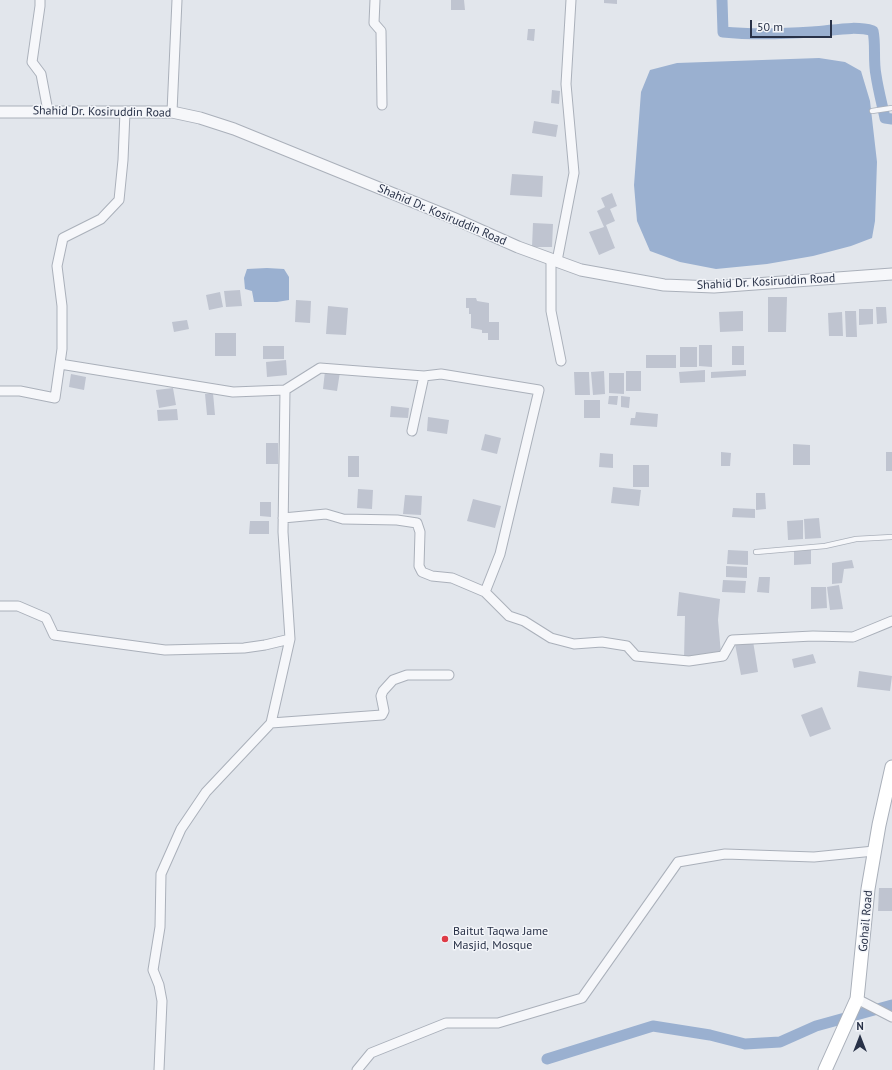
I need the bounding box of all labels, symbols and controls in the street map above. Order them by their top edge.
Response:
scale bar [752,12,834,38]
text: 50 m [757,19,783,34]
street label: Shahid Dr. Kosiruddin Road [33,104,171,120]
street label: Shahid Dr. Kosiruddin Road [375,181,509,249]
street label: Shahid Dr. Kosiruddin Road [696,271,836,293]
street label: Gohail Road [856,890,876,952]
place label: Baitut Taqwa Jame Masjid, Mosque [453,925,548,953]
marker: Baitut Taqwa Jame Masjid, Mosque [440,934,450,944]
north arrow [840,1018,880,1058]
text: N [856,1019,864,1033]

